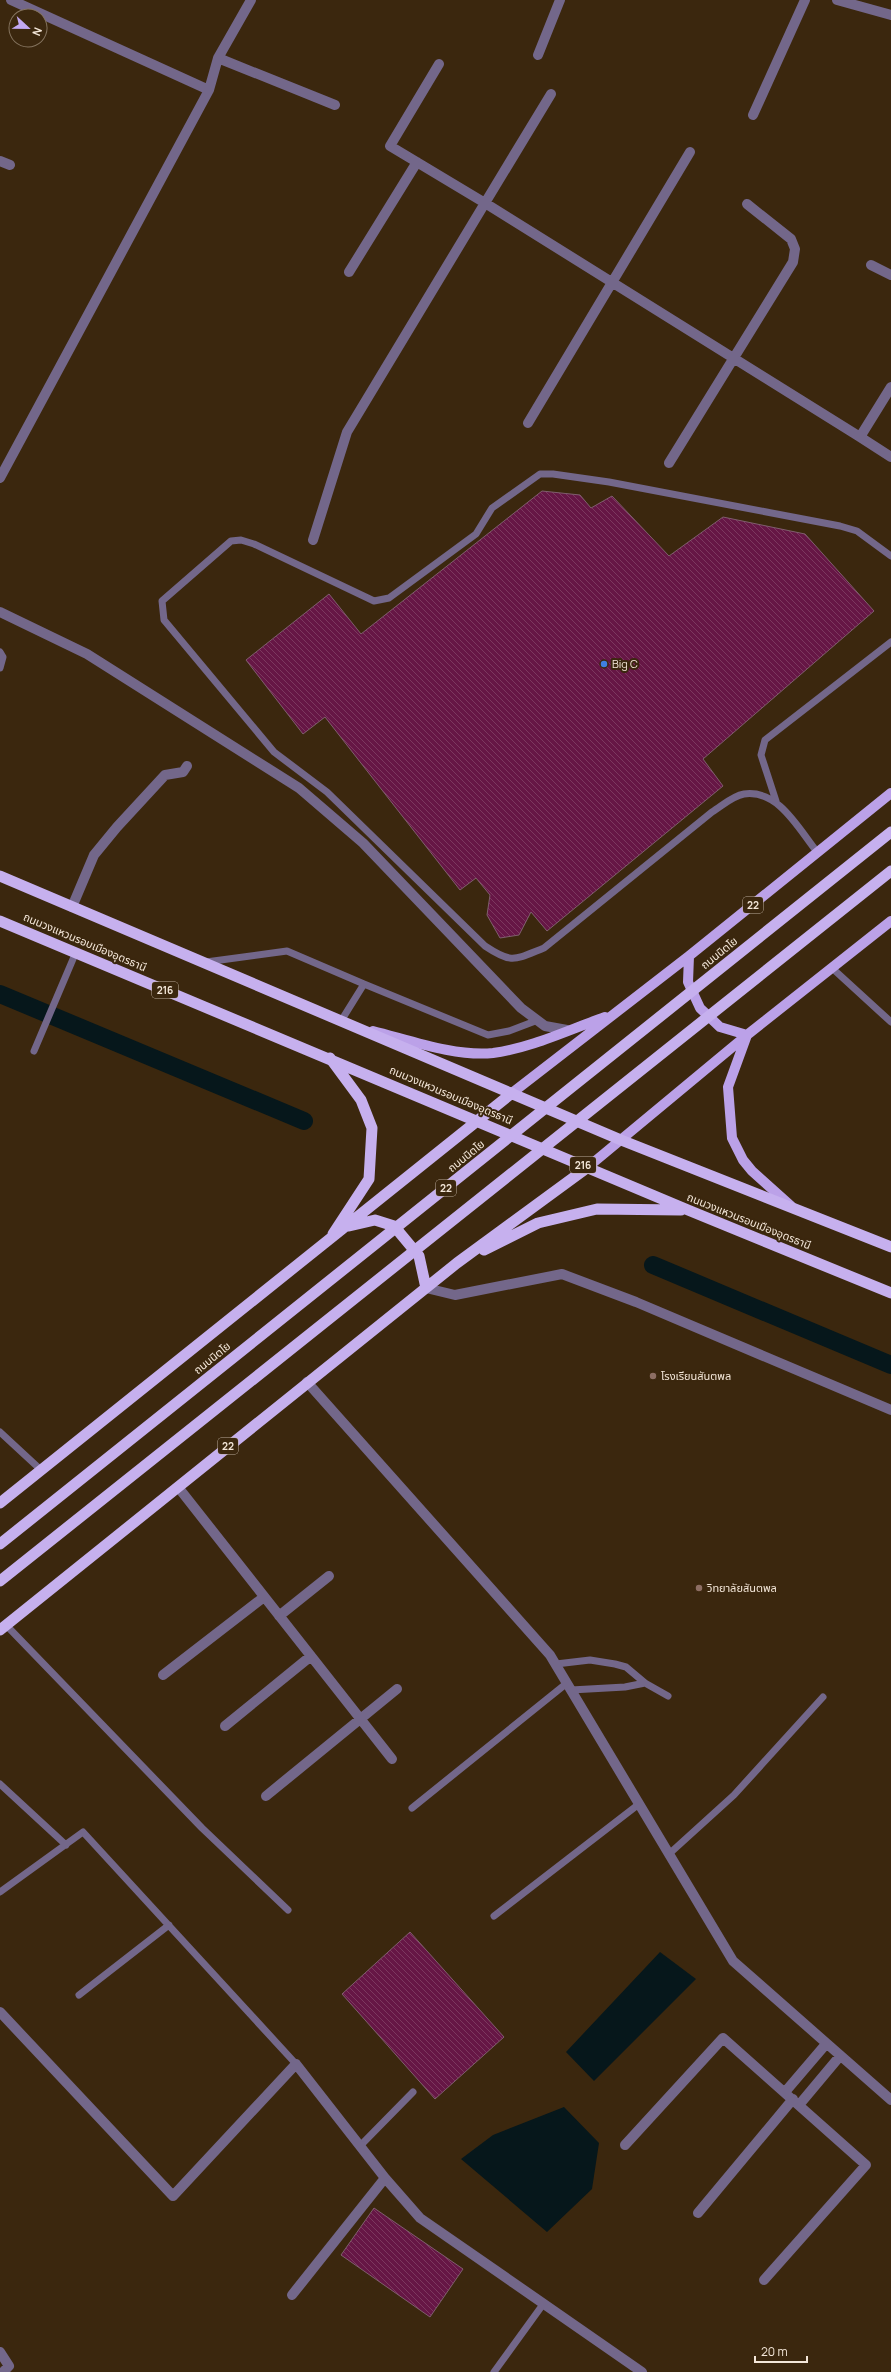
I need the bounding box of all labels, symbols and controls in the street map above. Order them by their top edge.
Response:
north arrow [8,8,48,48]
text: N [29,25,46,38]
place label: Big C [612,656,638,671]
marker: Big C [599,659,609,669]
road number: 22 [743,897,763,913]
street label: ถนนวงแหวนรอบเมืองอุดรธานี [21,909,149,974]
street label: ถนนนิตโย [697,933,740,972]
road number: 216 [152,982,178,998]
street label: ถนนวงแหวนรอบเมืองอุดรธานี [387,1062,515,1127]
street label: ถนนนิตโย [444,1136,487,1175]
road number: 216 [570,1157,596,1173]
road number: 22 [436,1180,456,1196]
street label: ถนนวงแหวนรอบเมืองอุดรธานี [685,1189,813,1252]
street label: ถนนนิตโย [190,1338,233,1377]
place label: โรงเรียนสันตพล [661,1368,731,1383]
marker: โรงเรียนสันตพล [648,1371,658,1381]
road number: 22 [218,1438,238,1454]
place label: วิทยาลัยสันตพล [707,1580,777,1595]
marker: วิทยาลัยสันตพล [694,1583,704,1593]
scale bar [755,2338,807,2364]
text: 20 m [761,2343,788,2360]

